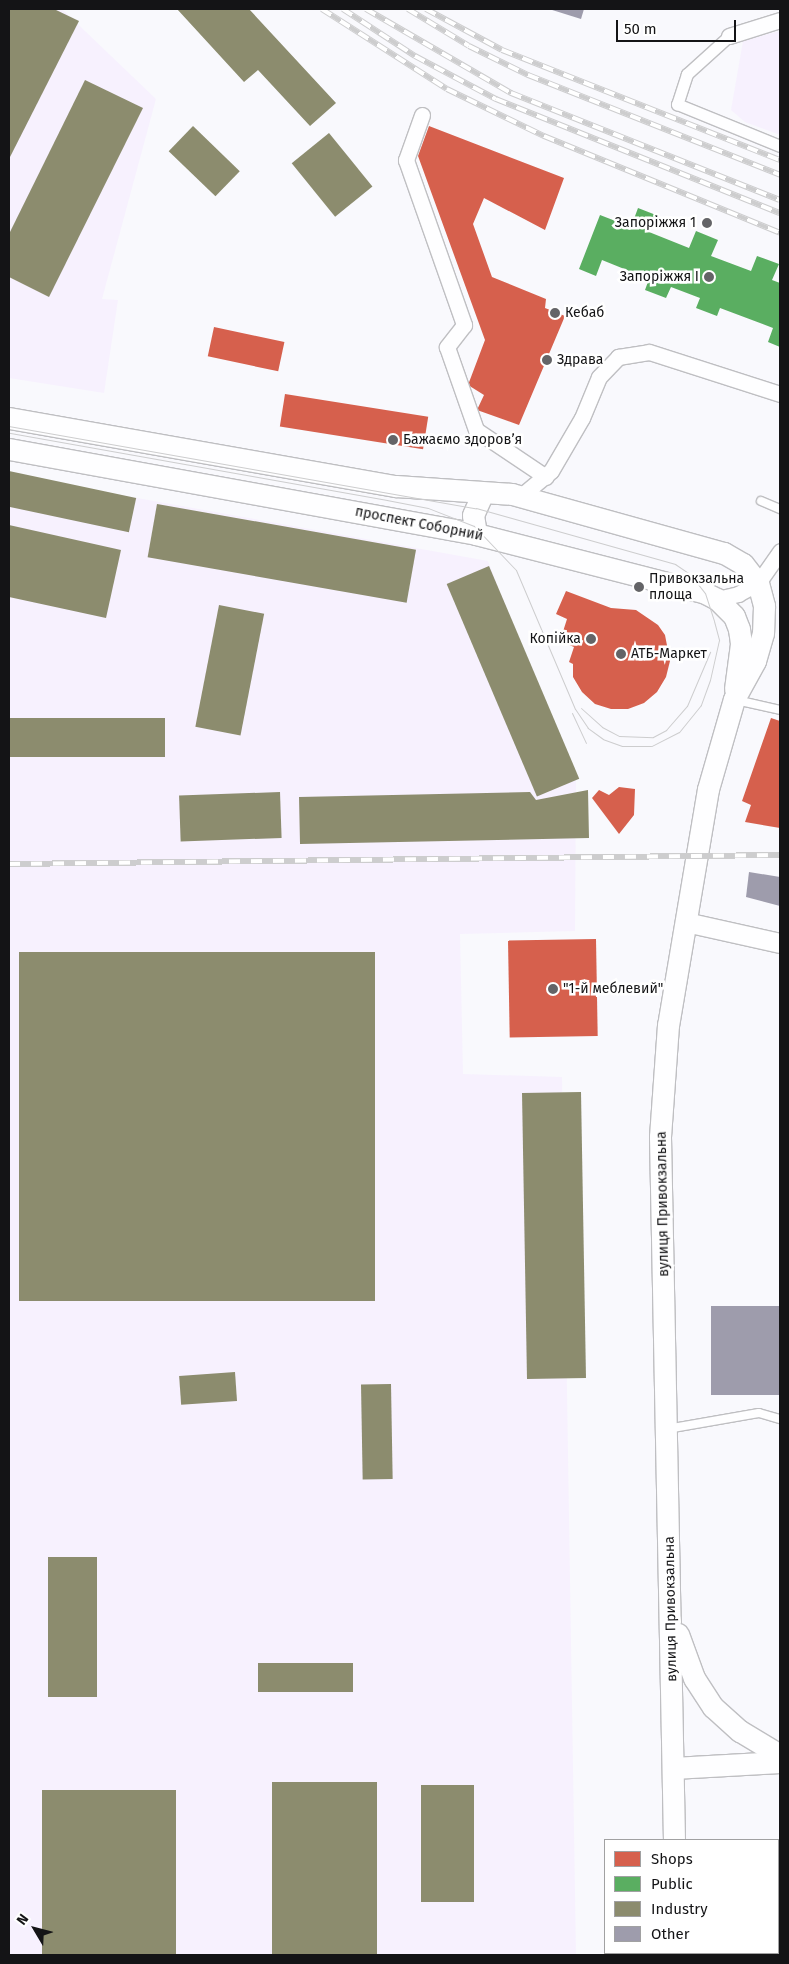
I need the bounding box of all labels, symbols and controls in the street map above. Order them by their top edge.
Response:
scale bar [619,10,739,42]
text: 50 m [624,20,657,38]
place label: Запоріжжя 1 [615,215,696,231]
marker: Запоріжжя 1 [700,216,714,230]
place label: Запорiжжя I [620,269,699,285]
marker: Запорiжжя I [703,271,715,283]
place label: Кебаб [565,305,604,321]
marker: Кебаб [549,307,561,319]
place label: Здрава [557,352,603,368]
marker: Здрава [541,354,553,366]
place label: Бажаємо здоровʼя [403,432,522,448]
marker: Бажаємо здоровʼя [387,434,399,446]
street label: проспект Соборний [354,503,484,545]
place label: Привокзальна площа [649,571,744,604]
marker: Привокзальна площа [633,581,645,593]
place label: Копійка [529,631,581,647]
marker: Копійка [585,633,597,645]
place label: АТБ-Маркет [631,646,707,662]
marker: АТБ-Маркет [615,648,627,660]
place label: "1-й меблевий" [563,981,663,997]
marker: "1-й меблевий" [547,983,559,995]
street label: вулиця Привокзальна [653,1131,673,1277]
street label: вулиця Привокзальна [661,1536,681,1682]
legend [604,1839,779,1954]
text: Shops [651,1850,693,1868]
text: Public [651,1875,693,1893]
text: Industry [651,1900,708,1918]
north arrow [10,1904,60,1954]
text: N [13,1911,32,1929]
text: Other [651,1925,690,1943]

